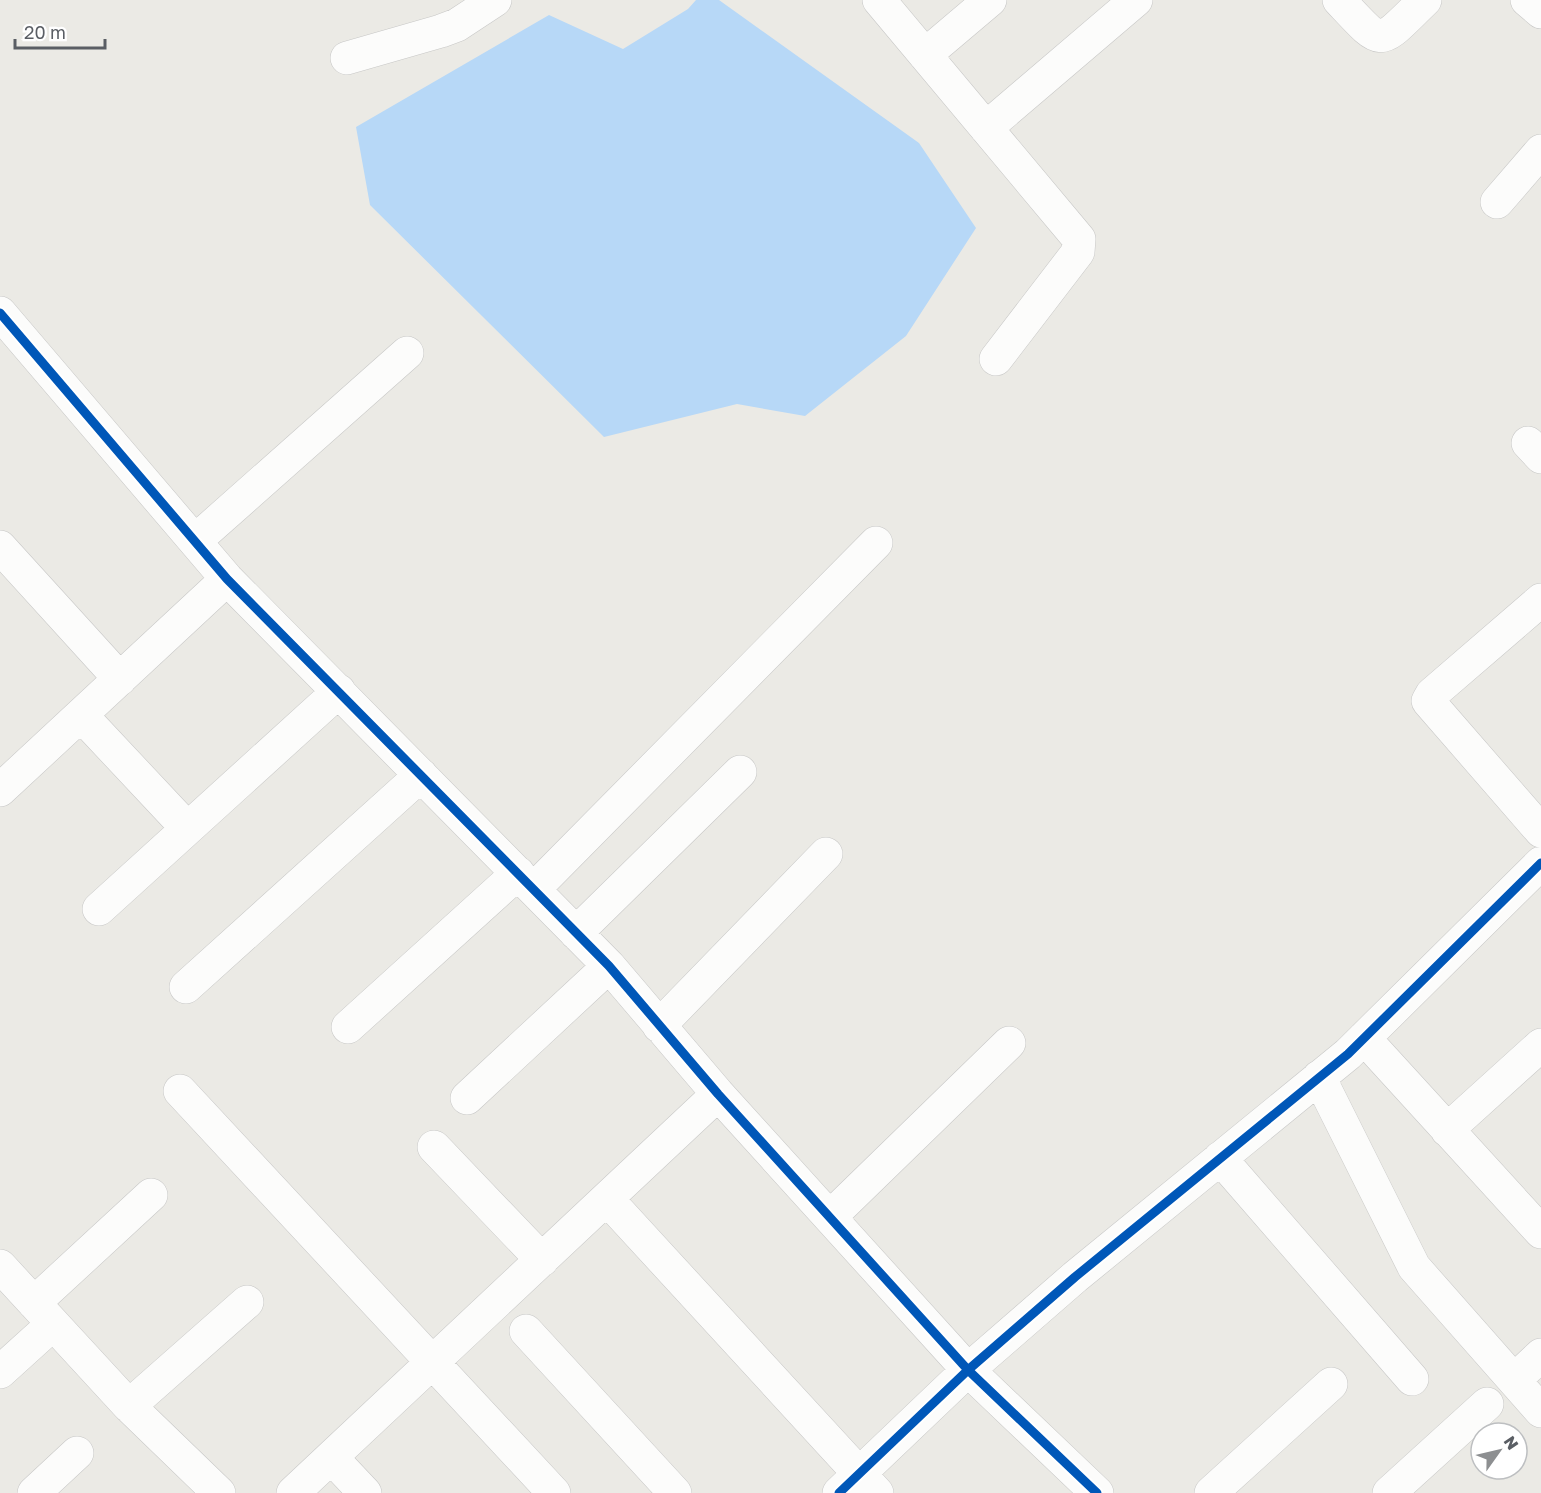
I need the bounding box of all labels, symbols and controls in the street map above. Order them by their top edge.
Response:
scale bar [15,12,105,50]
text: 20 m [24,21,66,43]
north arrow [1469,1421,1529,1481]
text: N [1500,1432,1523,1453]

